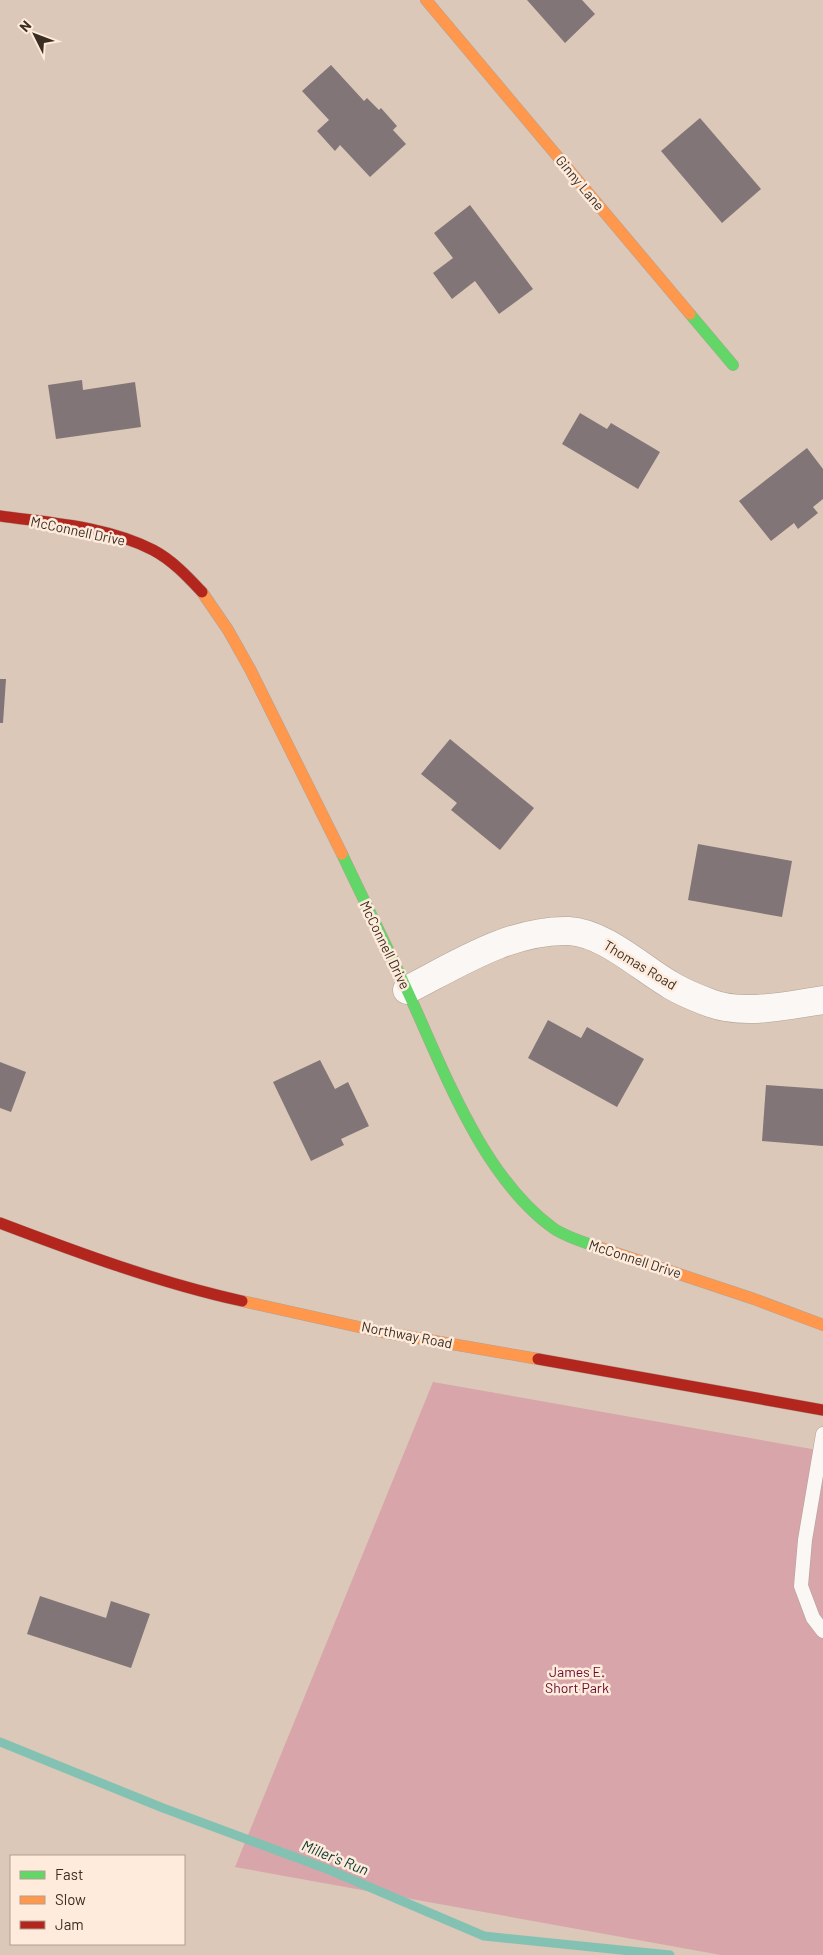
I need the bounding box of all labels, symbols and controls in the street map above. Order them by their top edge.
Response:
north arrow [10,10,60,60]
text: N [16,17,34,35]
street label: Ginny Lane [553,152,608,214]
street label: McConnell Drive [29,512,127,549]
street label: McConnell Drive [357,898,414,992]
street label: Thomas Road [601,936,680,993]
street label: McConnell Drive [587,1236,684,1281]
street label: Northway Road [360,1317,454,1352]
park label: James E. Short Park [545,1663,609,1696]
water label: Miller's Run [299,1836,371,1879]
legend [10,1855,185,1945]
text: Fast [55,1865,83,1883]
text: Slow [55,1890,86,1908]
text: Jam [55,1915,84,1933]

